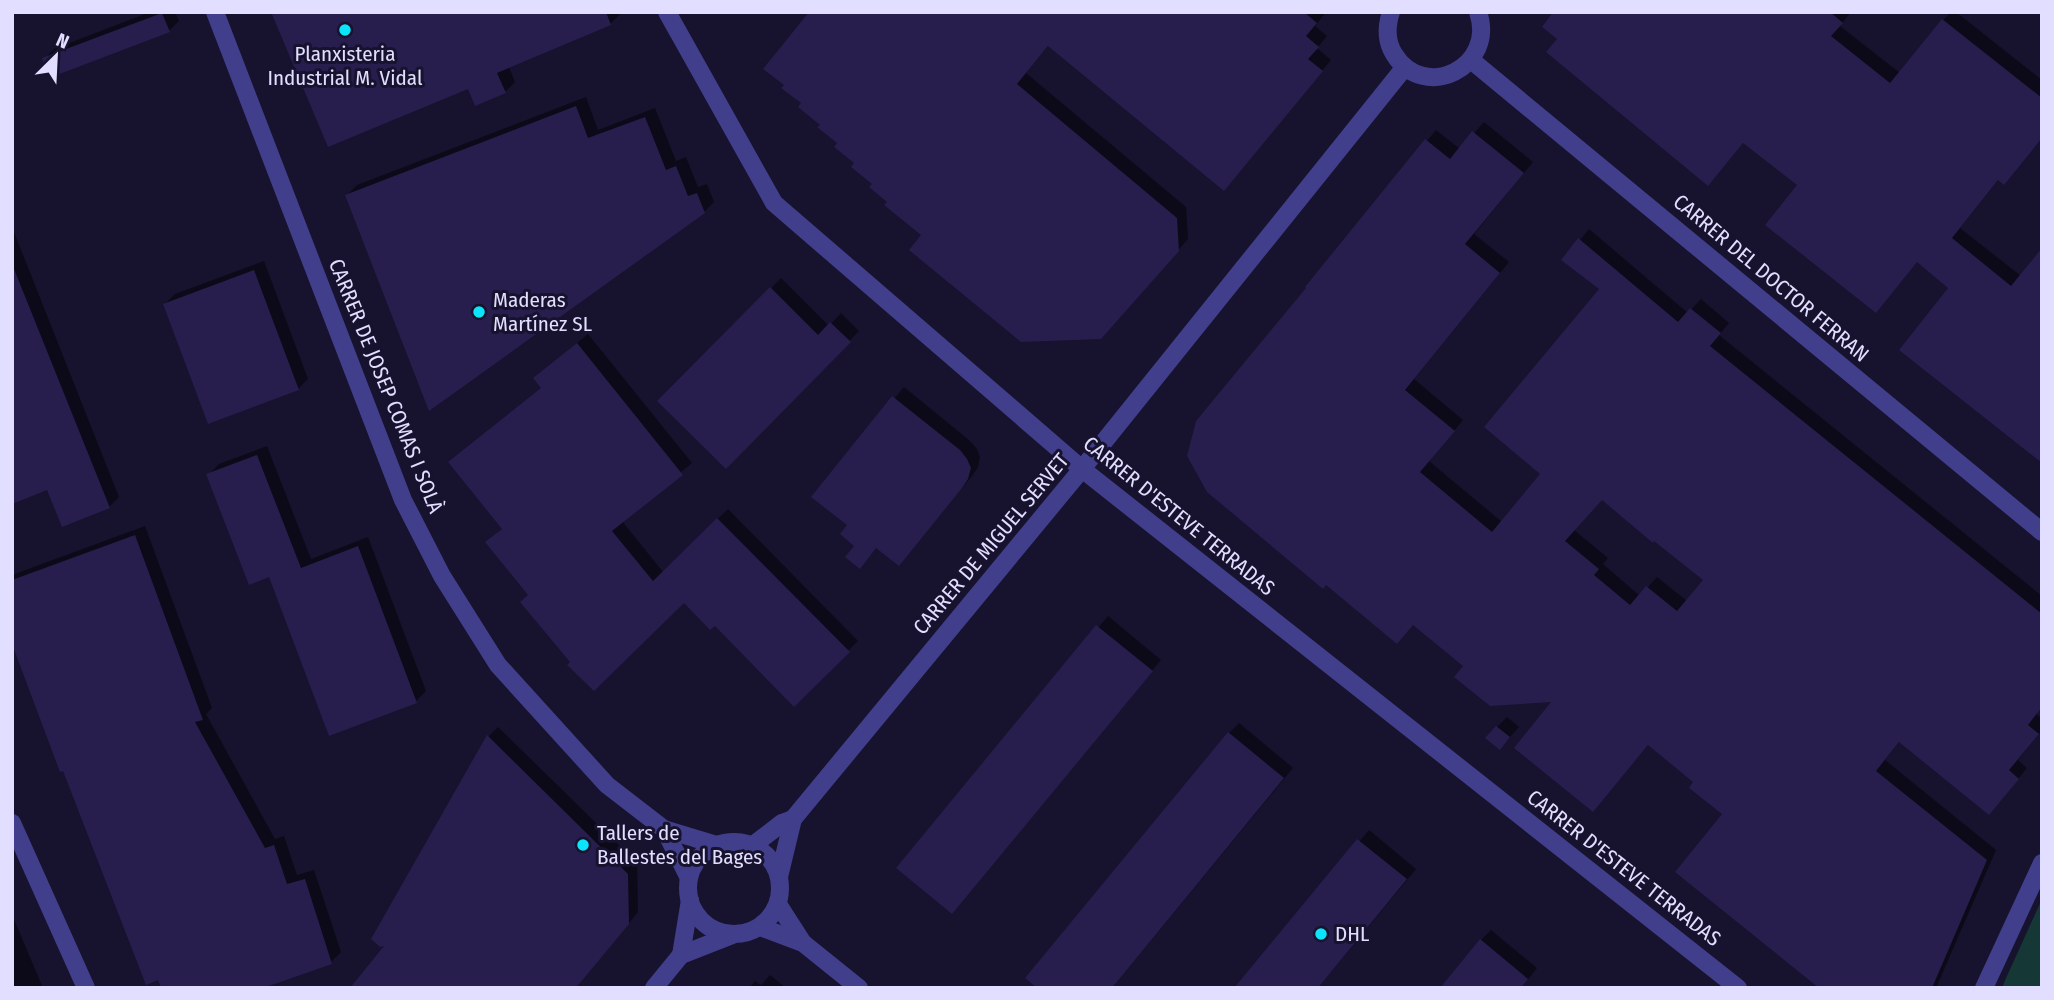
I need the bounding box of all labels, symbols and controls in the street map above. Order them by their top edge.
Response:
north arrow [21,21,91,91]
marker: Planxisteria Industrial M. Vidal [337,22,353,38]
text: N [53,28,73,54]
place label: Planxisteria Industrial M. Vidal [267,41,423,91]
street label: CARRER DEL DOCTOR FERRAN [1668,189,1874,367]
street label: CARRER DE JOSEP COMAS I SOLÀ [323,255,449,517]
place label: Maderas Martínez SL [493,287,593,337]
marker: Maderas Martínez SL [471,304,487,320]
street label: CARRER D'ESTEVE TERRADAS [1078,431,1280,601]
street label: CARRER DE MIGUEL SERVET [908,448,1075,640]
street label: CARRER D'ESTEVE TERRADAS [1522,784,1726,952]
place label: Tallers de Ballestes del Bages [597,820,762,870]
marker: Tallers de Ballestes del Bages [575,837,591,853]
place label: DHL [1335,921,1370,947]
marker: DHL [1313,926,1329,942]

